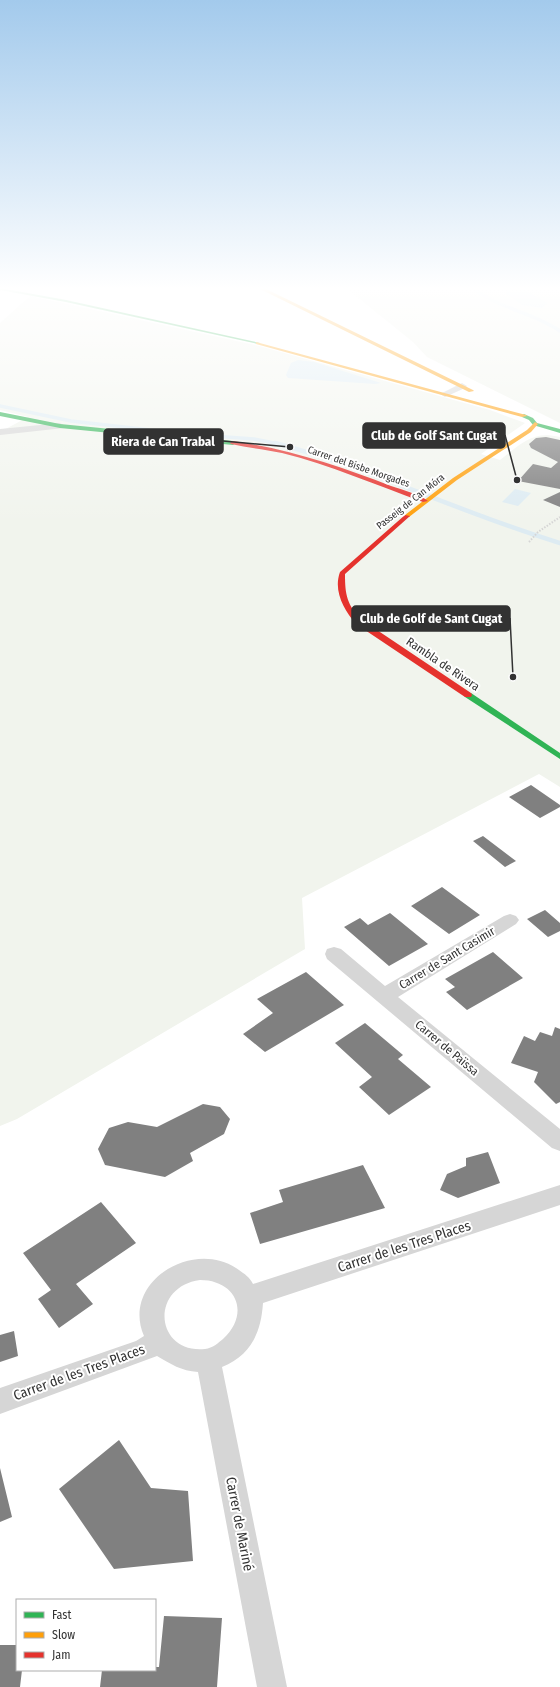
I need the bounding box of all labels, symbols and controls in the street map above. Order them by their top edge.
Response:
callout: Club de Golf Sant Cugat [363,423,505,448]
text: Club de Golf Sant Cugat [371,428,497,443]
callout: Riera de Can Trabal [104,429,223,454]
text: Riera de Can Trabal [111,434,215,449]
street label: Carrer del Bisbe Morgades [306,444,411,490]
street label: Passeig de Can Móra [374,471,447,532]
callout: Club de Golf de Sant Cugat [352,606,510,631]
text: Club de Golf de Sant Cugat [360,611,503,626]
street label: Rambla de Rivera [404,634,482,694]
street label: Carrer de Sant Casimir [397,923,498,992]
street label: Carrer de Païssa [412,1017,482,1079]
street label: Carrer de les Tres Places [335,1217,473,1276]
street label: Carrer de les Tres Places [11,1341,147,1404]
street label: Carrer de Mariné [222,1476,257,1573]
legend [16,1599,156,1671]
text: Fast [52,1608,71,1622]
text: Slow [52,1628,75,1642]
text: Jam [52,1648,70,1662]

